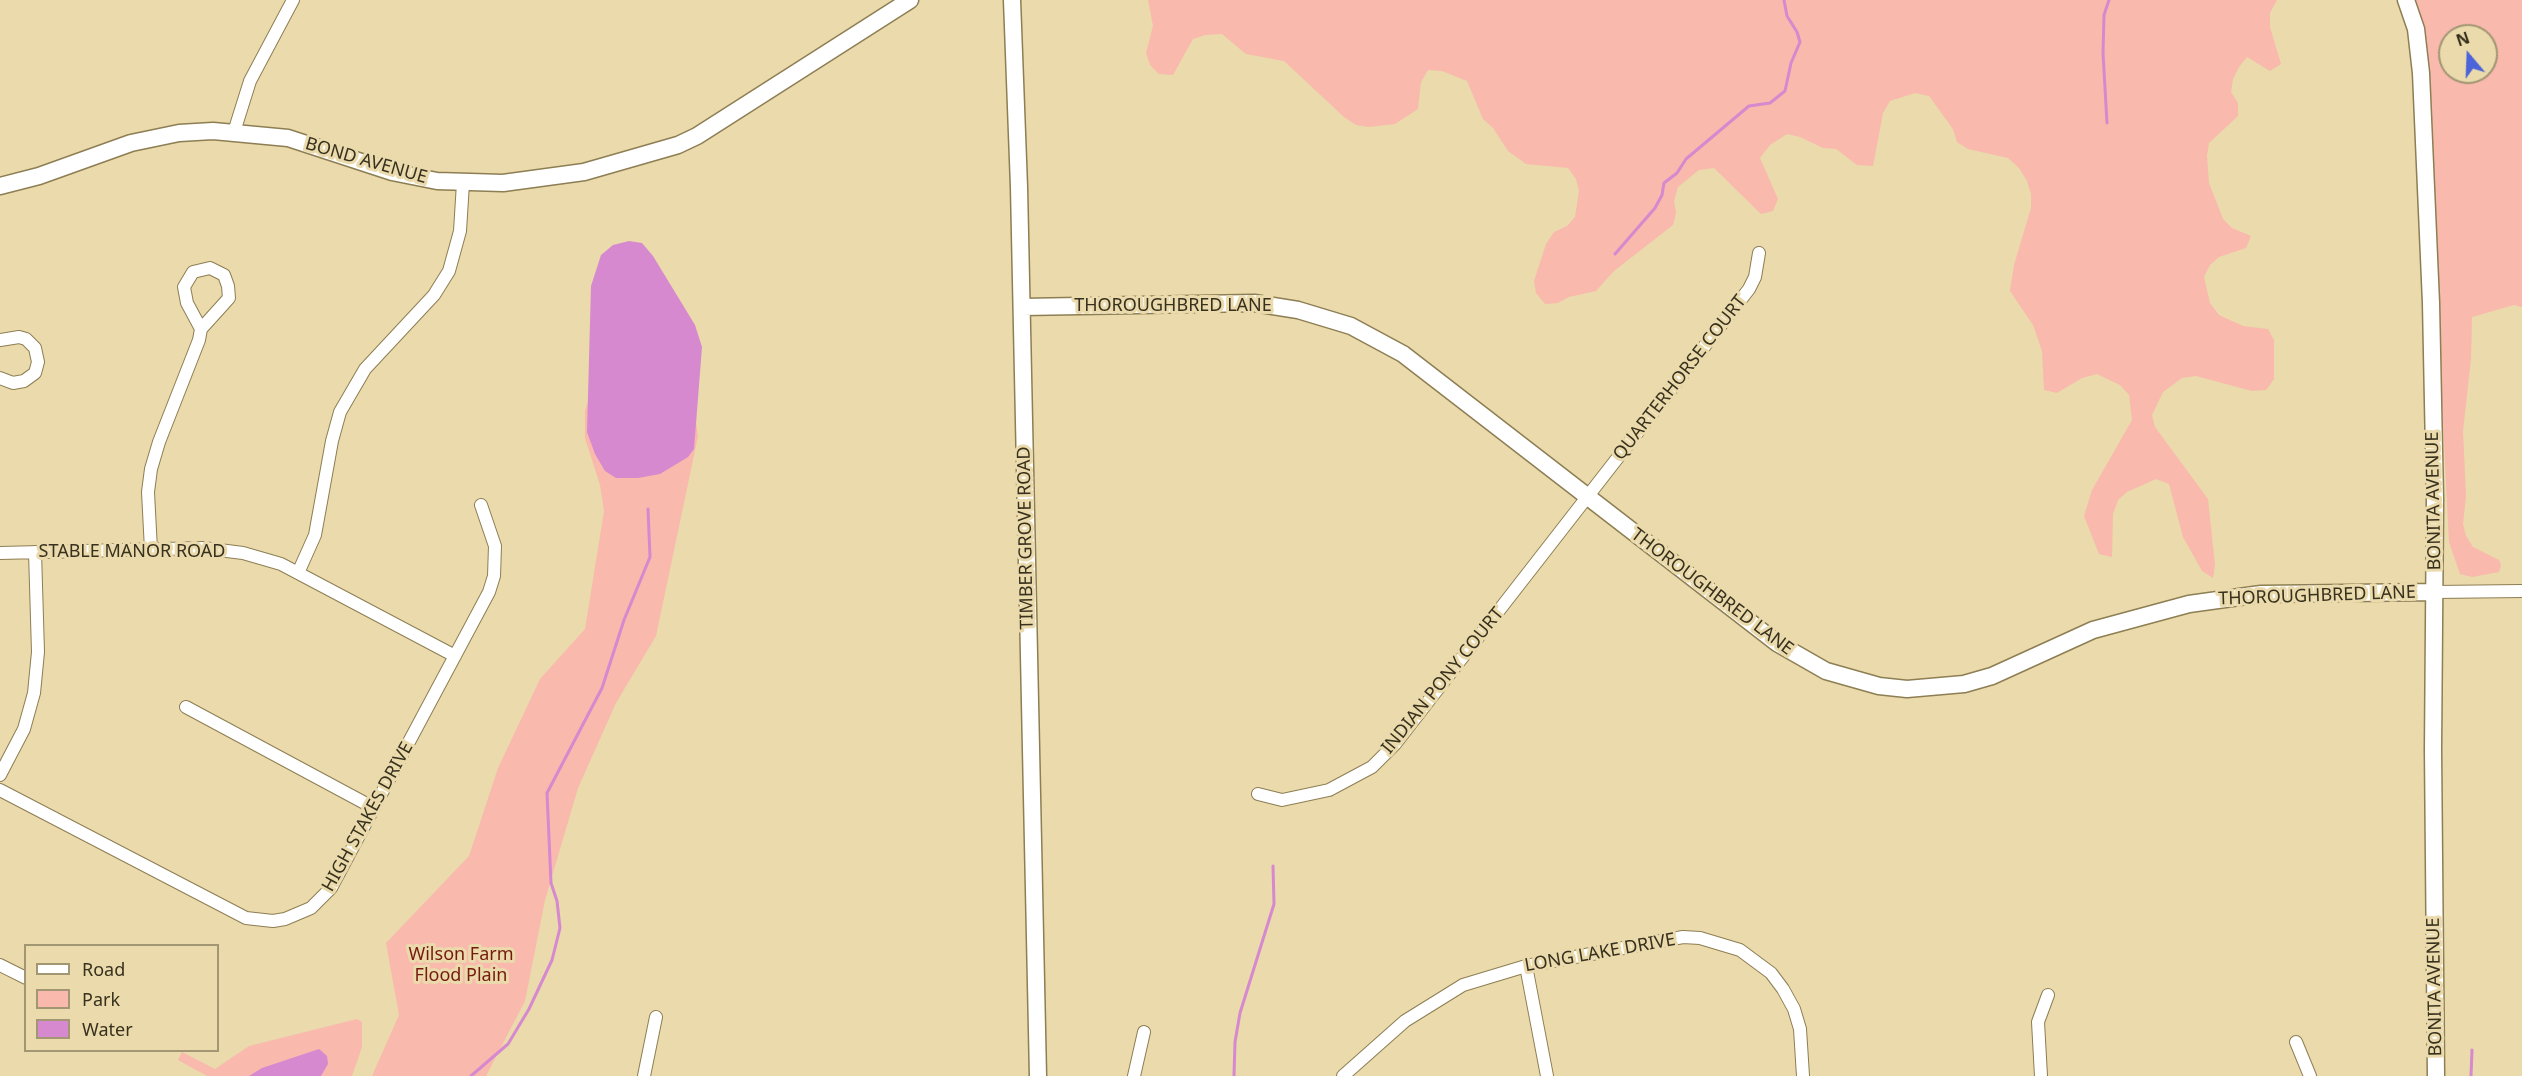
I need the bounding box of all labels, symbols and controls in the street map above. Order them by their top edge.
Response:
north arrow [2438,24,2498,84]
text: N [2453,26,2473,51]
street label: BOND AVENUE [303,133,429,189]
street label: QUARTERHORSE COURT [1609,291,1751,465]
street label: THOROUGHBRED LANE [1074,295,1272,317]
street label: BONITA AVENUE [2422,431,2446,571]
street label: TIMBER GROVE ROAD [1014,446,1038,630]
street label: THOROUGHBRED LANE [1627,524,1797,660]
street label: STABLE MANOR ROAD [39,541,225,563]
street label: THOROUGHBRED LANE [2218,582,2416,610]
street label: INDIAN PONY COURT [1377,604,1509,758]
street label: HIGH STAKES DRIVE [318,738,418,896]
street label: BONITA AVENUE [2423,917,2447,1057]
street label: LONG LAKE DRIVE [1523,929,1677,977]
legend [24,944,219,1052]
park label: Wilson Farm Flood Plain [408,944,514,986]
text: Road [82,957,125,981]
text: Park [82,987,120,1011]
text: Water [82,1017,133,1041]

